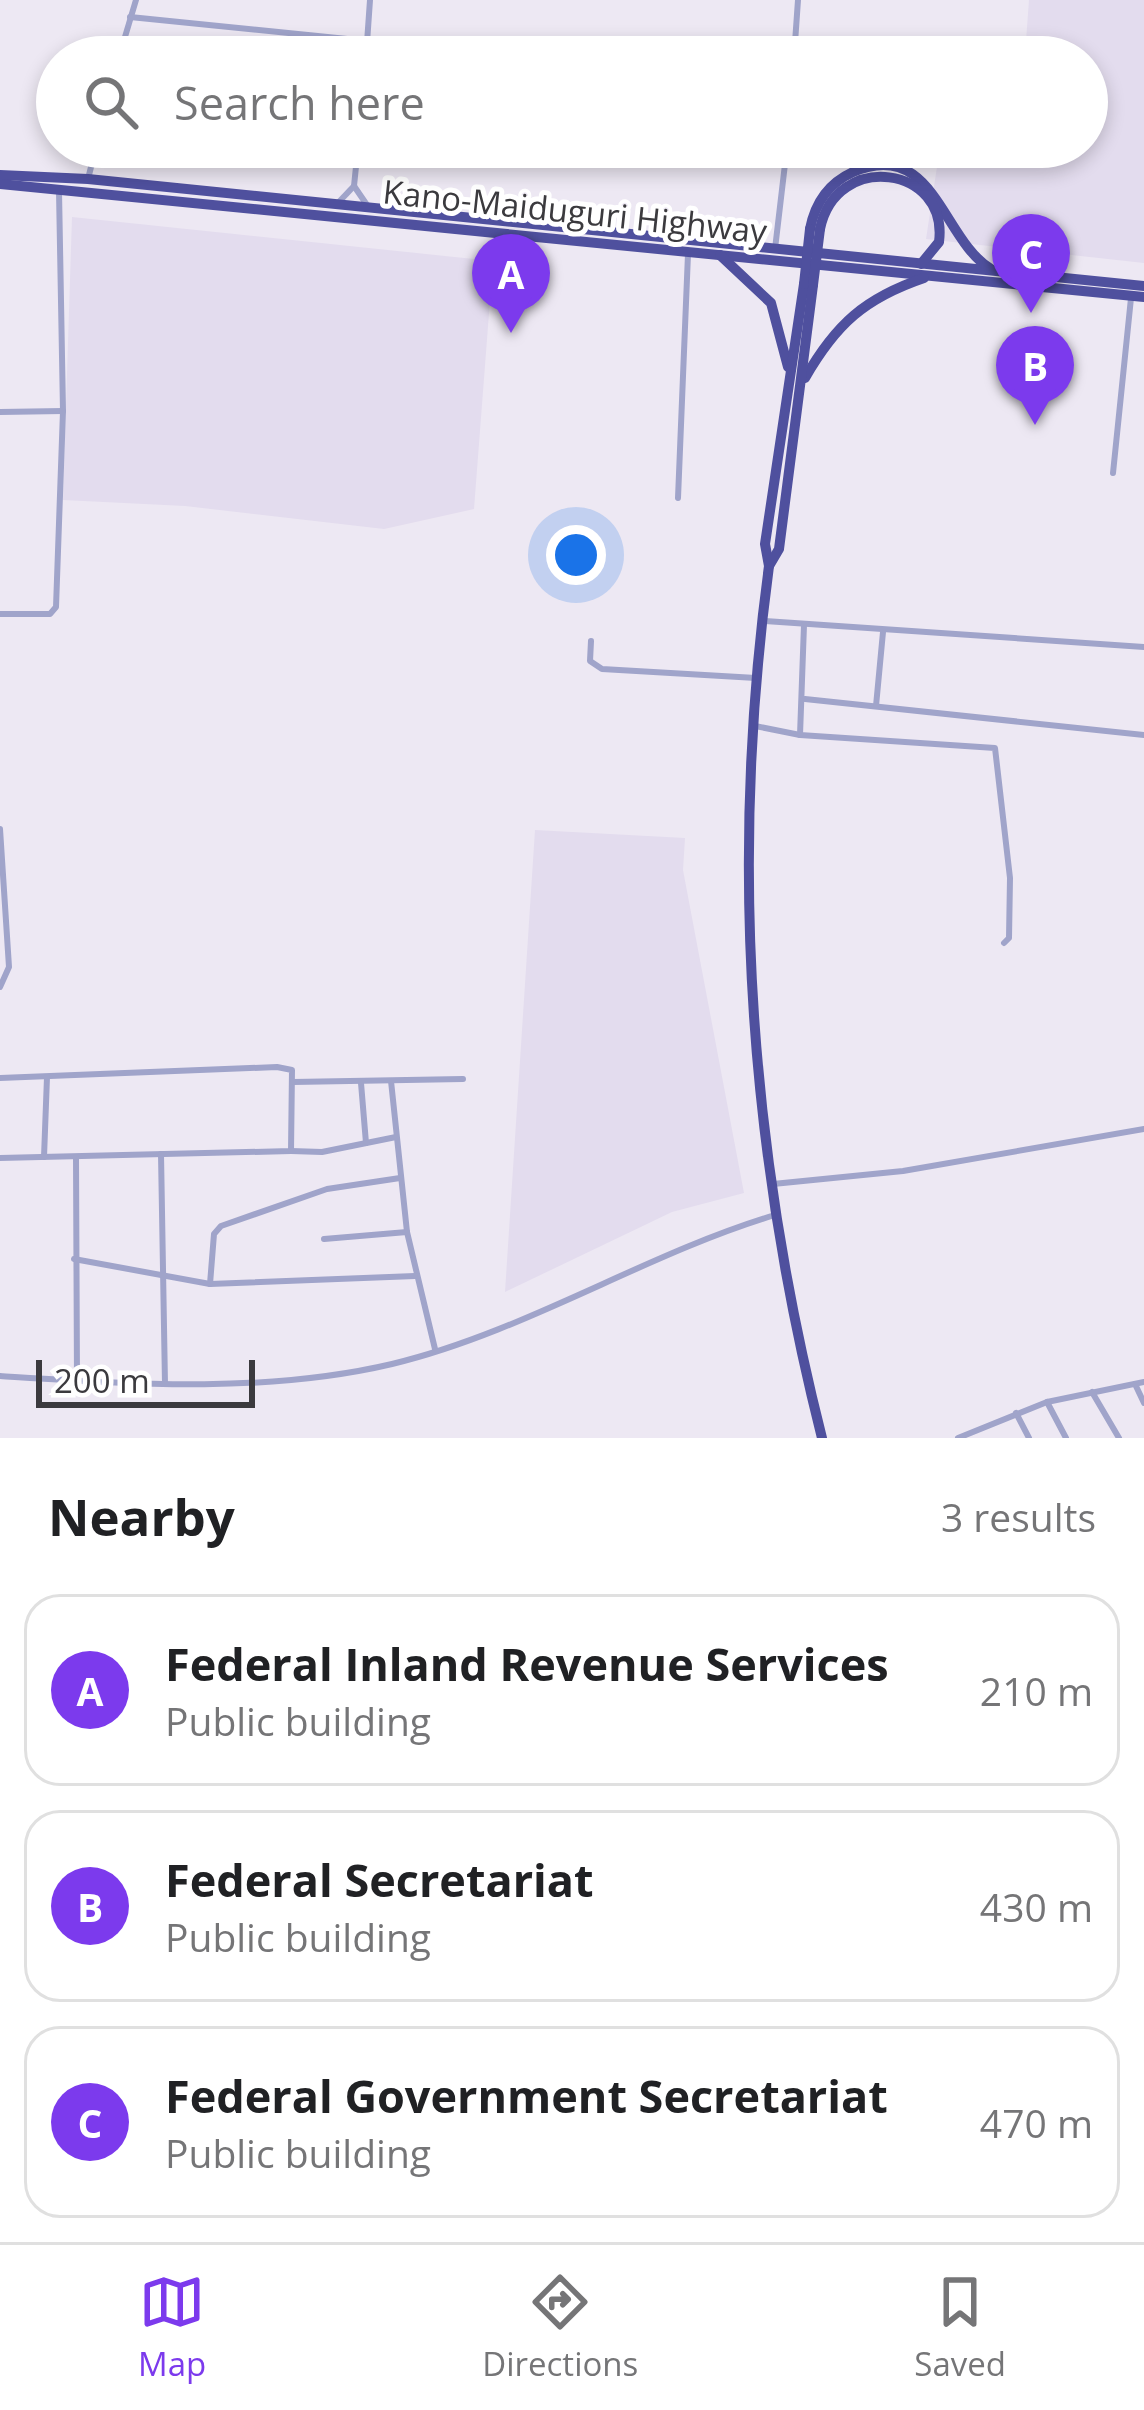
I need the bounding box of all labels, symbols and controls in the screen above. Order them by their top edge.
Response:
search box [36,36,1108,168]
icon: search [78,69,144,135]
text: Search here [174,72,425,133]
street label: Kano-Maiduguri Highway [381,168,770,254]
pin: C [992,214,1070,313]
pin: A [472,234,550,333]
pin: B [996,326,1074,425]
your location [546,525,606,585]
scale bar [36,1354,255,1407]
text: 200 m [54,1358,150,1403]
text: Nearby [48,1481,235,1551]
text: 3 results [941,1490,1096,1543]
text: Federal Inland Revenue Services [165,1633,889,1694]
text: A [77,1664,103,1717]
text: 210 m [980,1664,1093,1717]
text: Public building [165,1694,431,1747]
text: Federal Secretariat [165,1849,594,1910]
text: B [77,1880,103,1933]
text: 430 m [980,1880,1093,1933]
text: Public building [165,1910,431,1963]
text: Federal Government Secretariat [165,2065,888,2126]
text: C [78,2096,102,2149]
text: 470 m [980,2096,1093,2149]
text: Public building [165,2126,431,2179]
tab: Map [138,2269,206,2386]
tab: Directions [482,2269,638,2386]
tab: Saved [914,2269,1006,2386]

